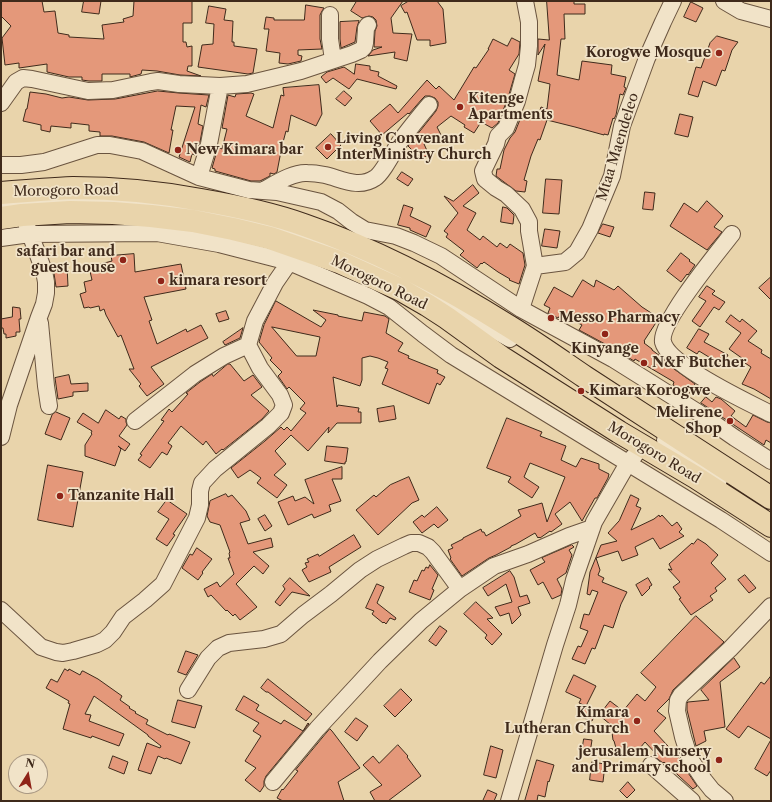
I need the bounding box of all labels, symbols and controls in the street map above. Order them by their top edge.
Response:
place label: Korogwe Mosque [586,45,711,61]
marker: Korogwe Mosque [714,48,724,58]
place label: Kitenge Apartments [468,91,553,124]
street label: Mtaa Maendeleo [594,91,642,203]
marker: Kitenge Apartments [455,102,465,112]
place label: Living Convenant InterMinistry Church [336,131,492,164]
place label: New Kimara bar [186,142,303,158]
marker: Living Convenant InterMinistry Church [323,142,333,152]
marker: New Kimara bar [173,145,183,155]
street label: Morogoro Road [13,182,119,200]
place label: safari bar and guest house [16,244,115,276]
street label: Morogoro Road [328,252,430,314]
marker: safari bar and guest house [118,255,128,265]
place label: kimara resort [169,273,267,289]
marker: kimara resort [156,276,166,286]
place label: Messo Pharmacy [559,310,680,326]
marker: Messo Pharmacy [546,313,556,323]
marker: Kinyange [600,329,610,339]
place label: Kinyange [571,341,639,357]
place label: N&F Butcher [652,355,746,371]
marker: N&F Butcher [639,358,649,368]
place label: Kimara Korogwe [589,383,710,399]
marker: Kimara Korogwe [576,386,586,396]
place label: Melirene Shop [656,405,722,438]
marker: Melirene Shop [725,416,735,426]
street label: Morogoro Road [605,419,703,487]
place label: Tanzanite Hall [68,488,174,504]
marker: Tanzanite Hall [55,491,65,501]
place label: Kimara Lutheran Church [504,705,629,738]
marker: Kimara Lutheran Church [632,716,642,726]
place label: jerusalem Nursery and Primary school [571,744,711,776]
north arrow [8,754,48,794]
text: N [24,755,36,771]
marker: jerusalem Nursery and Primary school [714,755,724,765]

